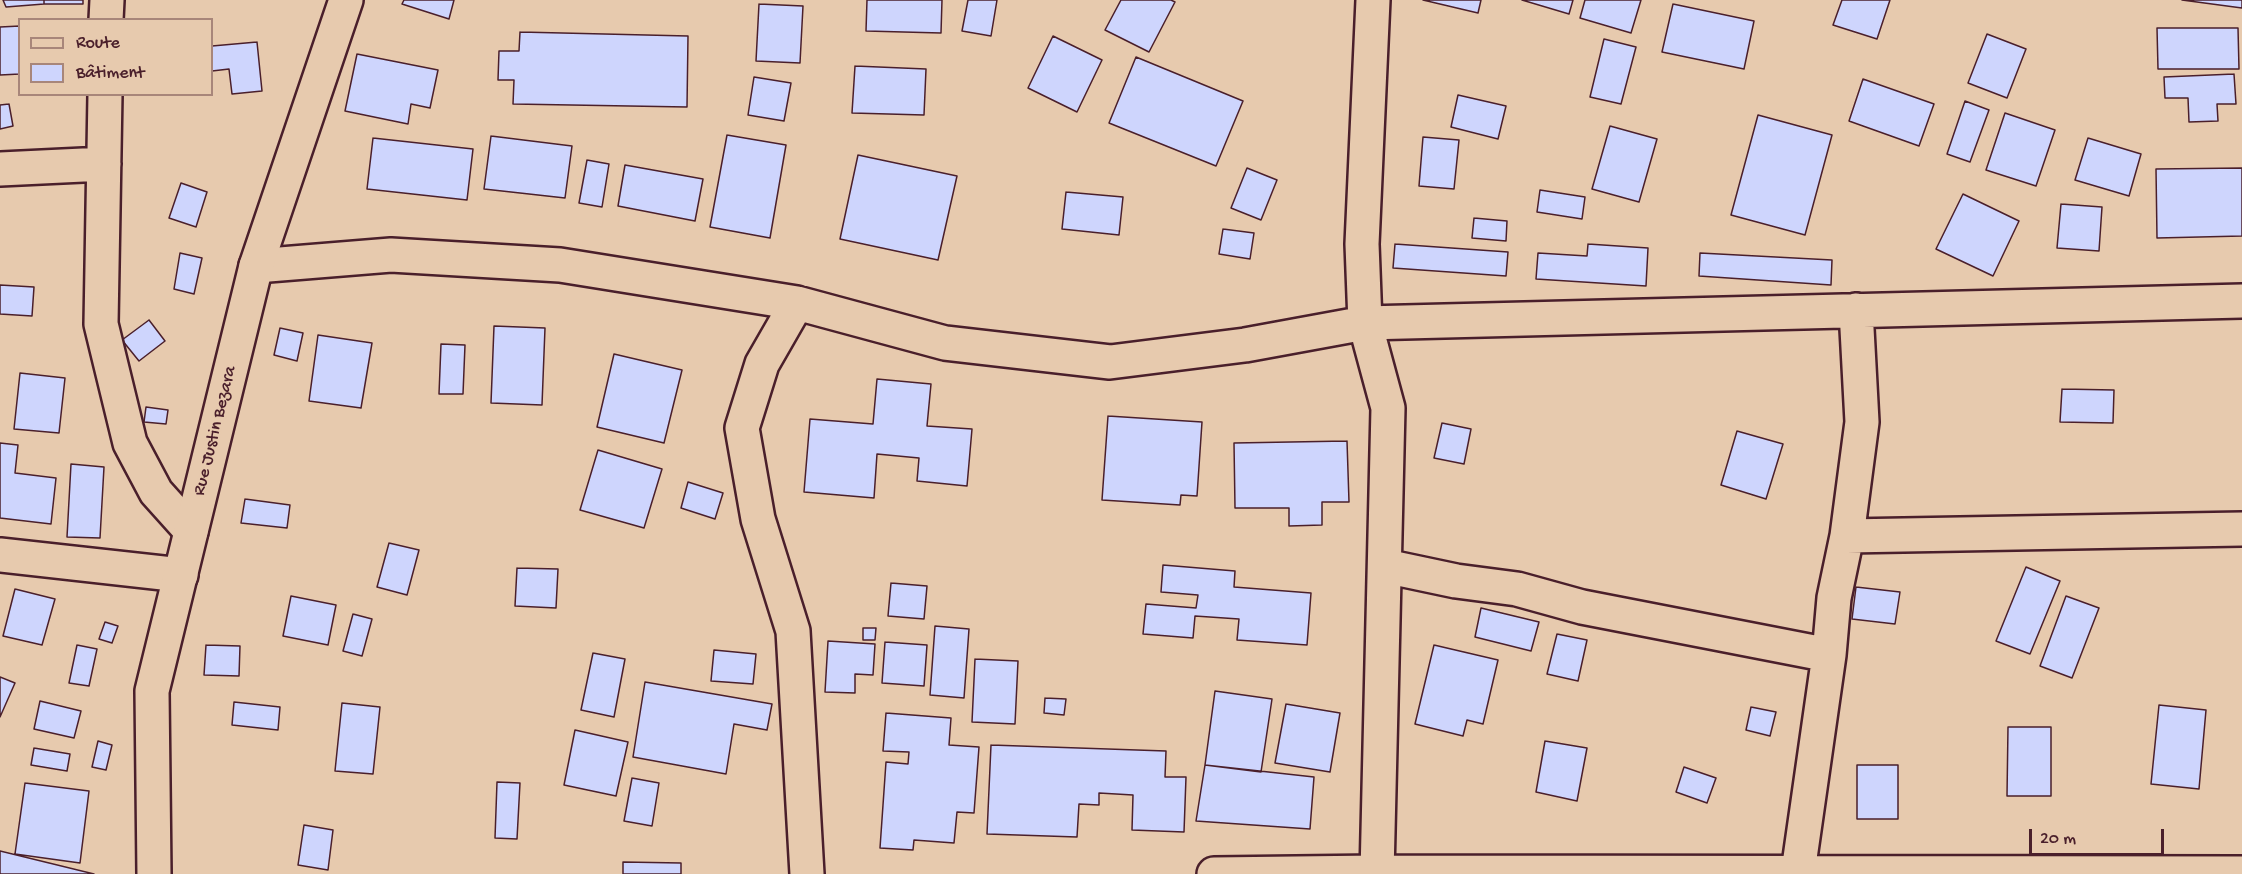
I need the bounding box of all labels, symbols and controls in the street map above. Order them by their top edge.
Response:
legend [18,18,213,96]
text: Route [76,33,120,54]
text: Bâtiment [76,63,144,84]
street label: Rue Justin Bezara [189,364,243,498]
scale bar [2032,817,2167,855]
text: 20 m [2040,829,2076,850]

